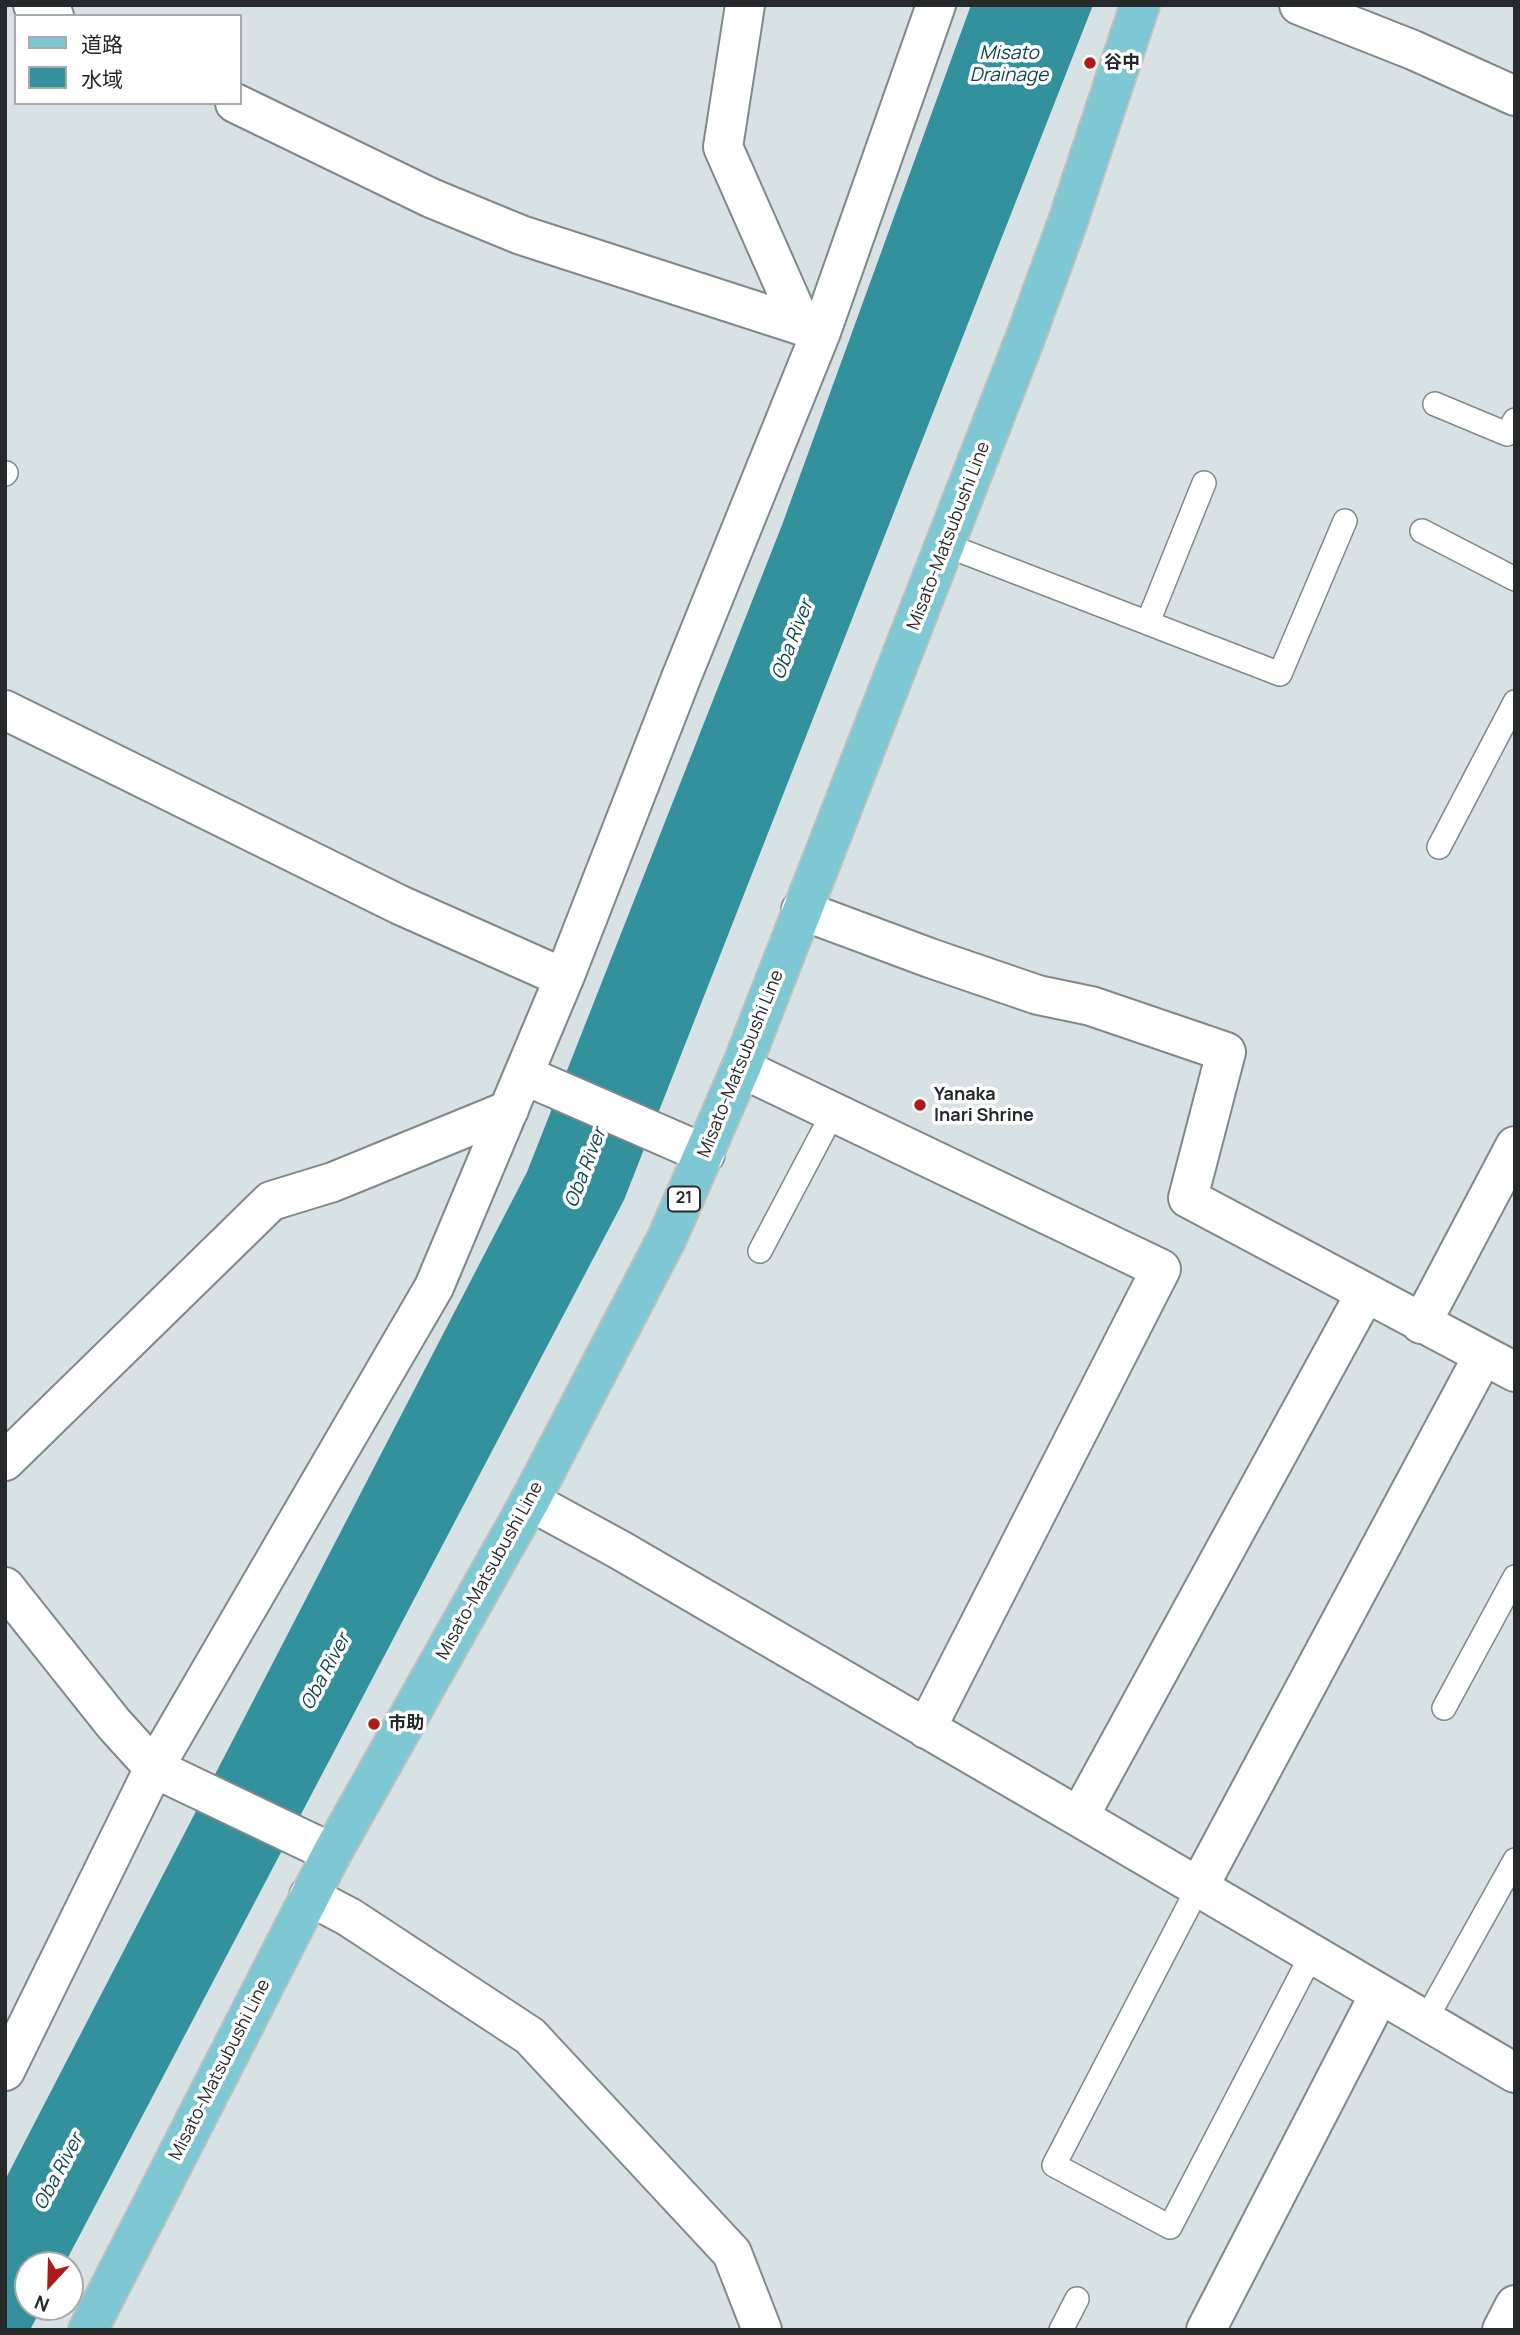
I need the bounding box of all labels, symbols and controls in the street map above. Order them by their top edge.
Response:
legend [14,14,242,105]
text: 道路 [81,30,123,58]
water label: Misato Drainage [970,43,1048,87]
place label: 谷中 [1104,52,1140,74]
marker: 谷中 [1082,55,1098,71]
text: 水域 [81,65,123,93]
street label: Misato-Matsubushi Line [903,439,995,633]
water label: Oba River [767,597,819,683]
street label: Misato-Matsubushi Line [693,967,789,1161]
place label: Yanaka Inari Shrine [934,1084,1034,1126]
marker: Yanaka Inari Shrine [912,1097,928,1113]
water label: Oba River [560,1125,612,1211]
road number: 21 [668,1186,700,1212]
street label: Misato-Matsubushi Line [432,1478,548,1664]
water label: Oba River [296,1630,356,1714]
place label: 市助 [388,1713,424,1735]
marker: 市助 [366,1716,382,1732]
street label: Misato-Matsubushi Line [165,1976,275,2164]
water label: Oba River [29,2130,89,2214]
north arrow [14,2251,84,2321]
text: N [31,2289,53,2318]

